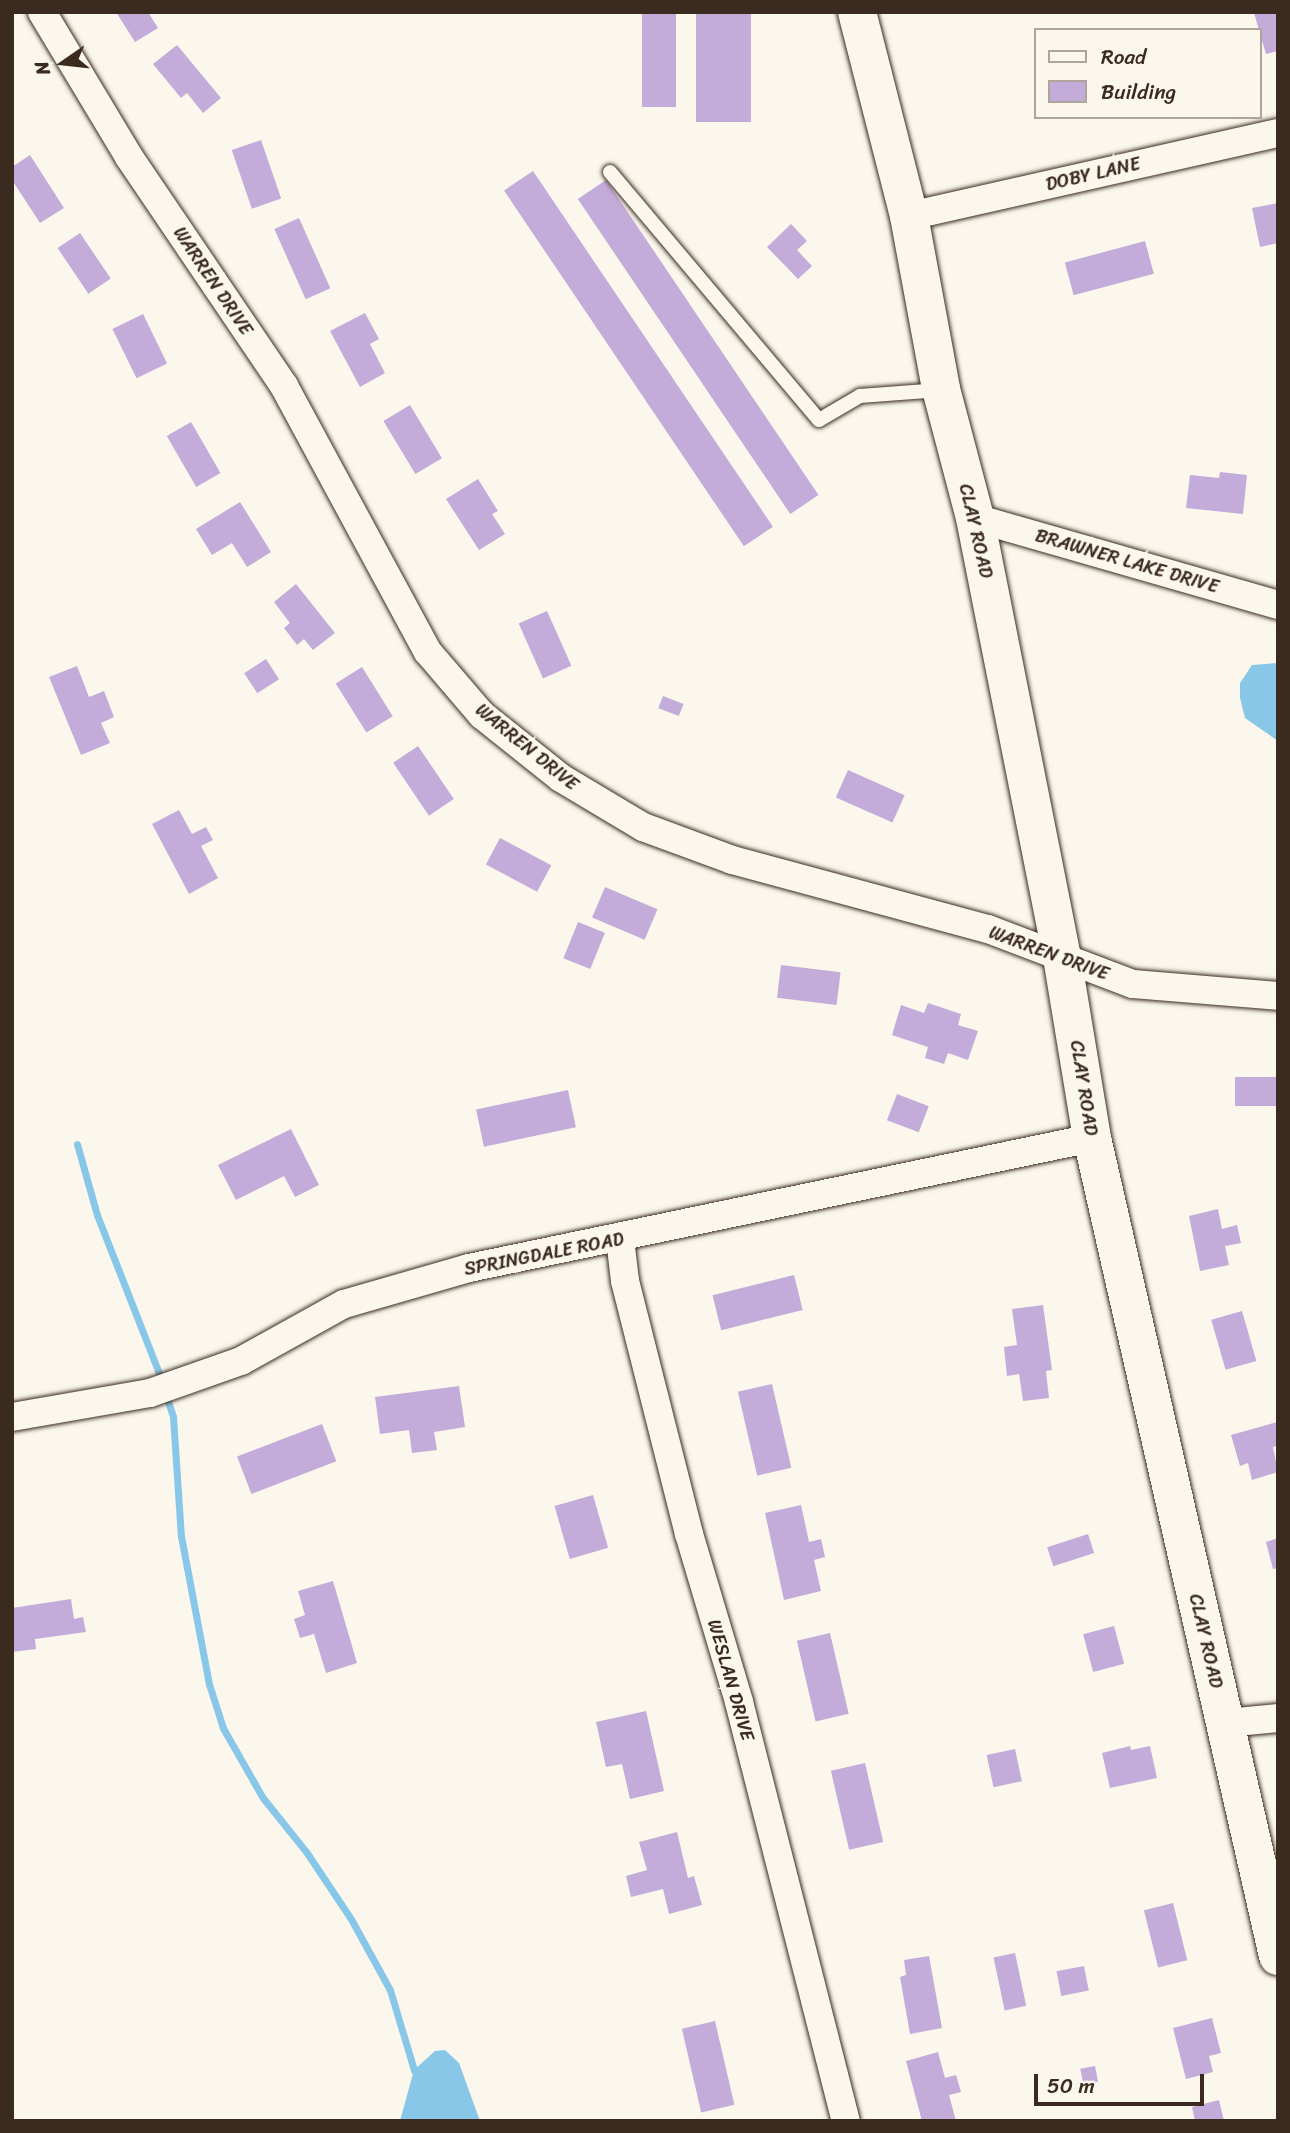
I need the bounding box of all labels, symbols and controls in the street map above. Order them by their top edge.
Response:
north arrow [28,28,98,98]
legend [1034,28,1262,119]
text: Road [1101,38,1146,76]
text: N [25,58,60,79]
text: Building [1101,73,1176,111]
street label: DOBY LANE [1043,152,1143,196]
street label: WARREN DRIVE [167,221,259,341]
street label: CLAY ROAD [954,482,998,580]
street label: BRAWNER LAKE DRIVE [1032,524,1222,598]
street label: WARREN DRIVE [470,697,584,797]
street label: WARREN DRIVE [984,920,1114,986]
street label: CLAY ROAD [1065,1039,1103,1137]
street label: SPRINGDALE ROAD [462,1227,626,1281]
street label: CLAY ROAD [1184,1592,1228,1690]
street label: WESLAN DRIVE [702,1615,760,1745]
scale bar [1038,2060,1208,2104]
text: 50 m [1047,2067,1095,2105]

